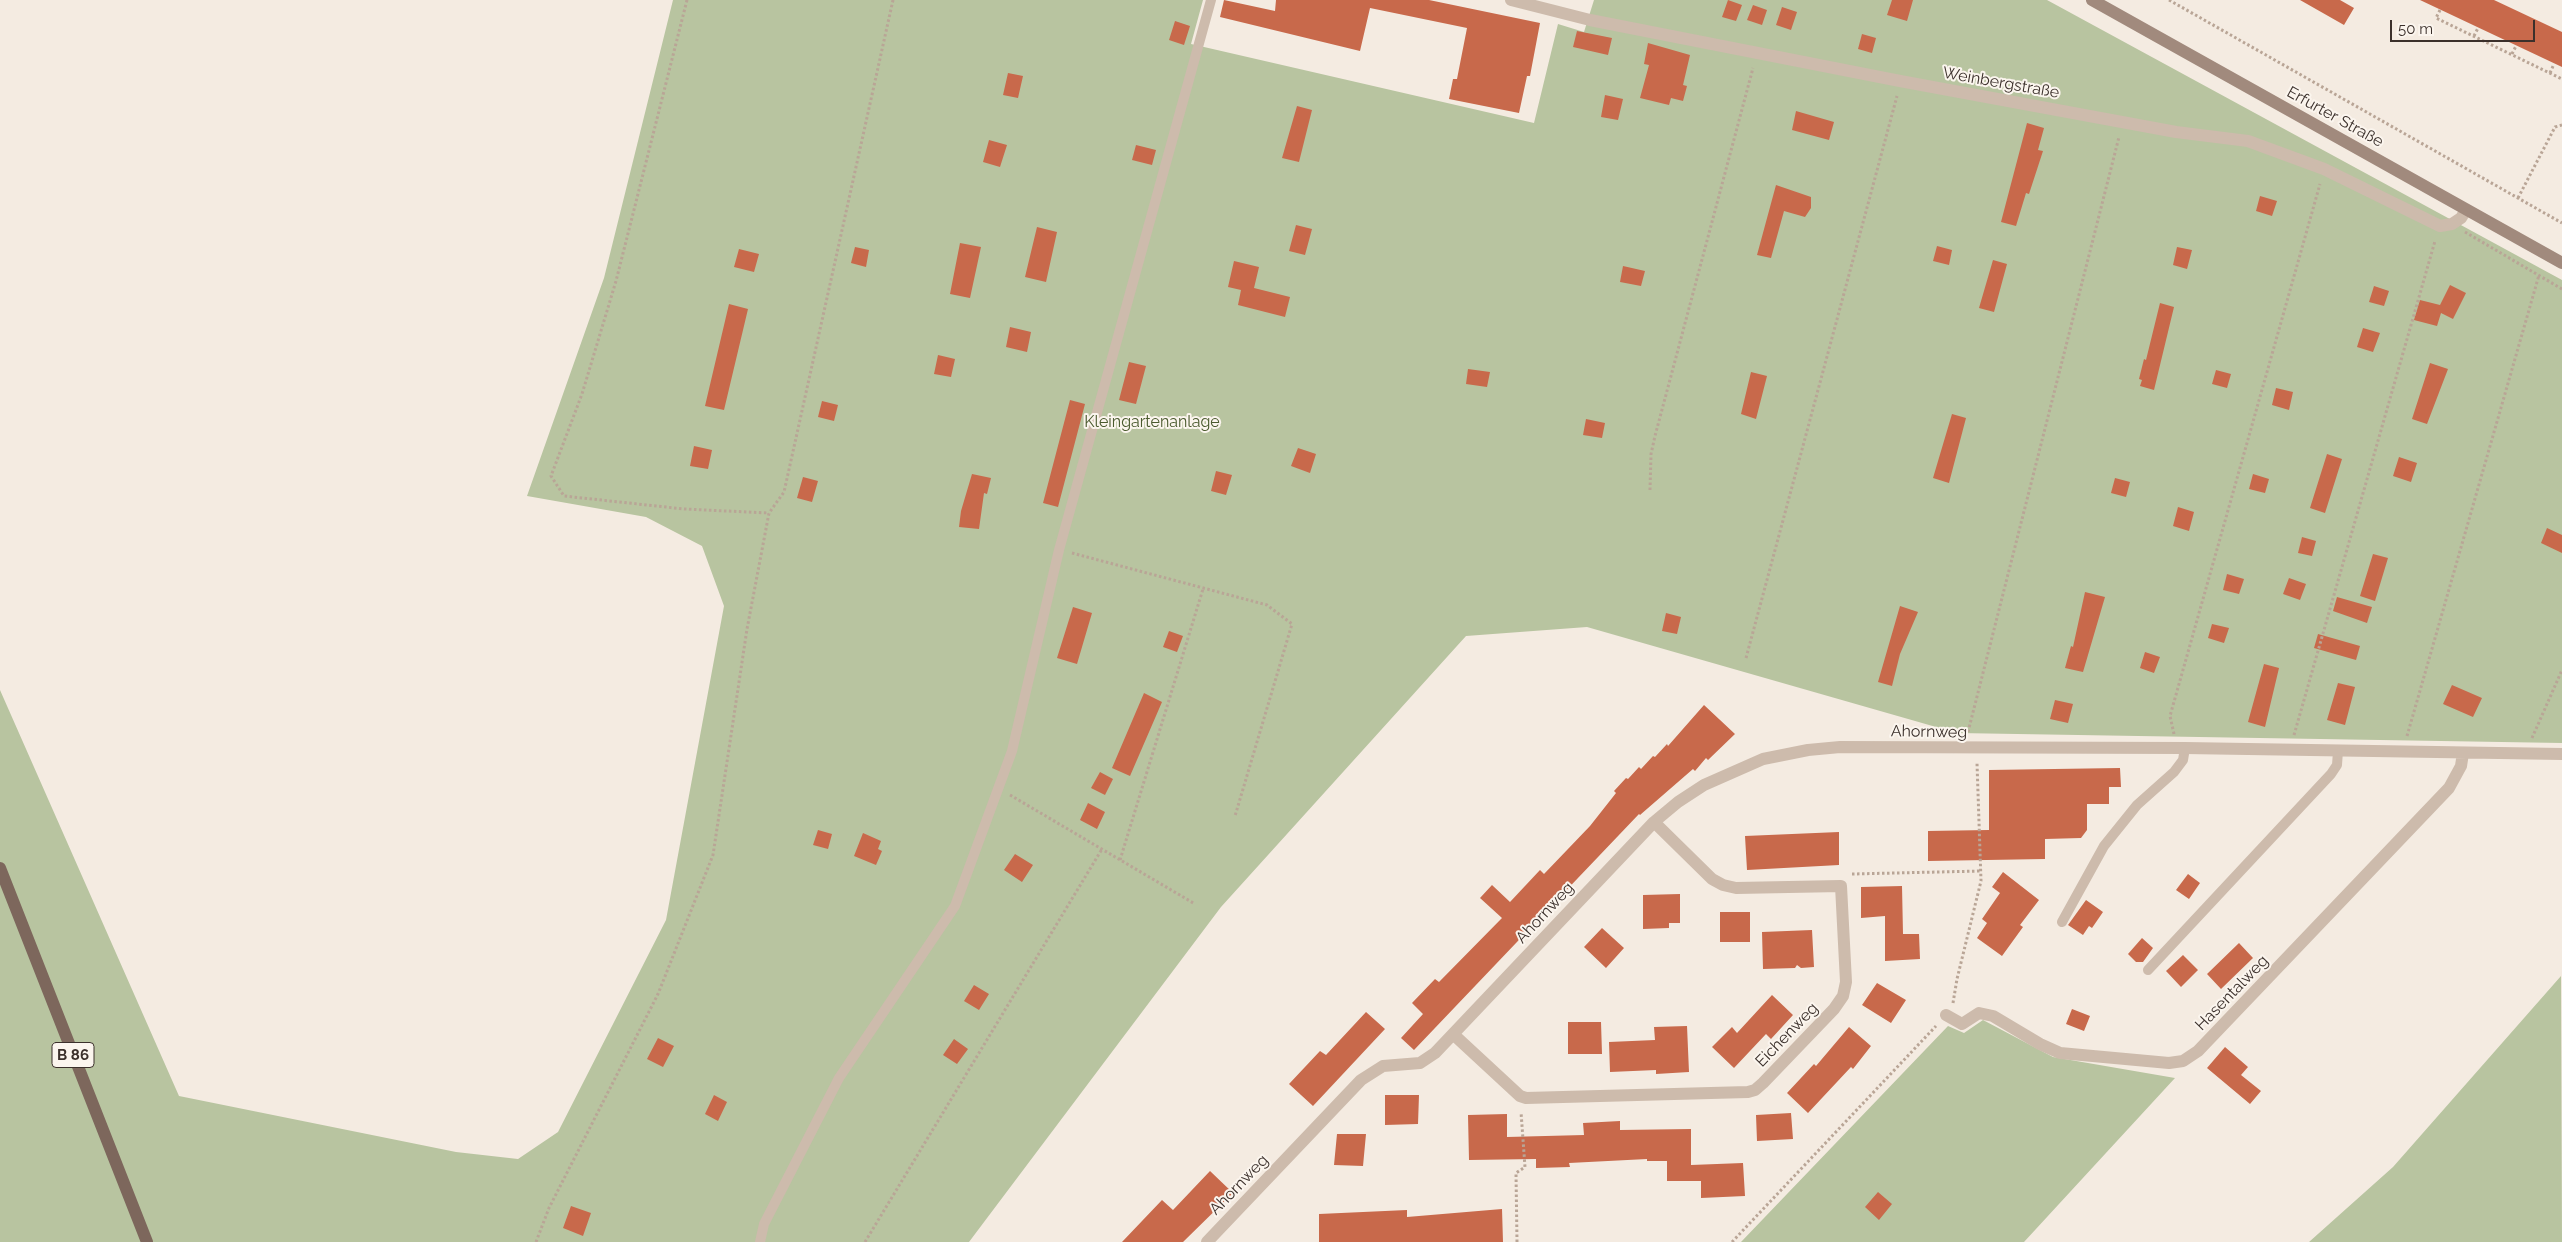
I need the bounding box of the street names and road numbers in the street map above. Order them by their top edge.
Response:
street label: Weinbergstraße [1941,63,2061,103]
street label: Erfurter Straße [2283,83,2387,151]
street label: Ahornweg [1891,722,1967,742]
street label: Ahornweg [1512,879,1578,947]
street label: Hasentalweg [2191,951,2273,1035]
street label: Eichenweg [1752,999,1822,1071]
road number: B 86 [52,1042,94,1068]
street label: Ahornweg [1206,1151,1272,1219]

